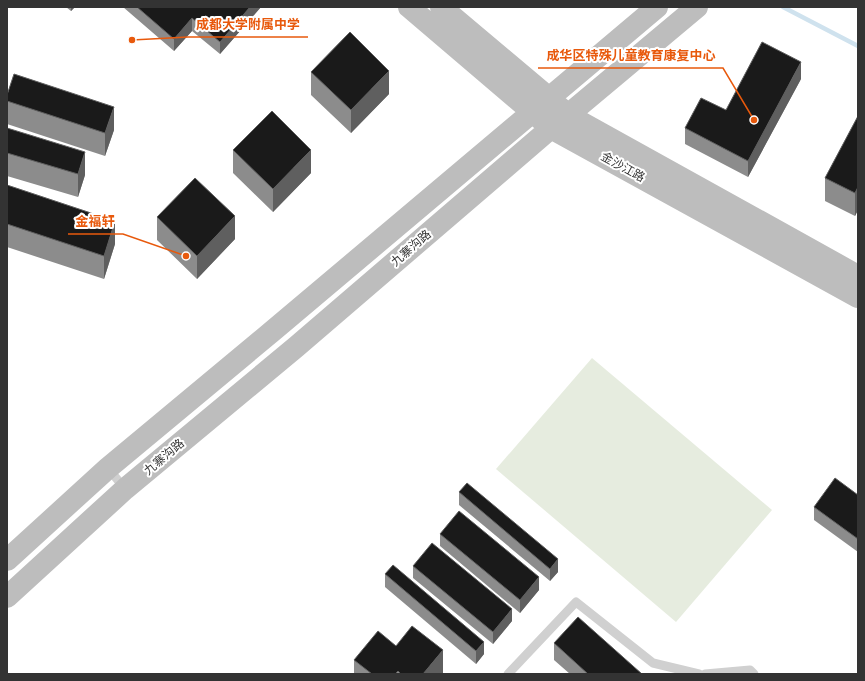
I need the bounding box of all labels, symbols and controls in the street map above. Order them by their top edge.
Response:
callout: 成都大学附属中学 [188,12,308,37]
text: 成都大学附属中学 [196,17,300,33]
callout: 成华区特殊儿童教育康复中心 [538,43,723,68]
text: 成华区特殊儿童教育康复中心 [546,48,716,64]
street label: 金沙江路 [598,149,647,186]
callout: 金福轩 [68,209,123,234]
text: 金福轩 [75,214,115,230]
street label: 九寨沟路 [388,227,434,270]
street label: 九寨沟路 [141,436,188,479]

